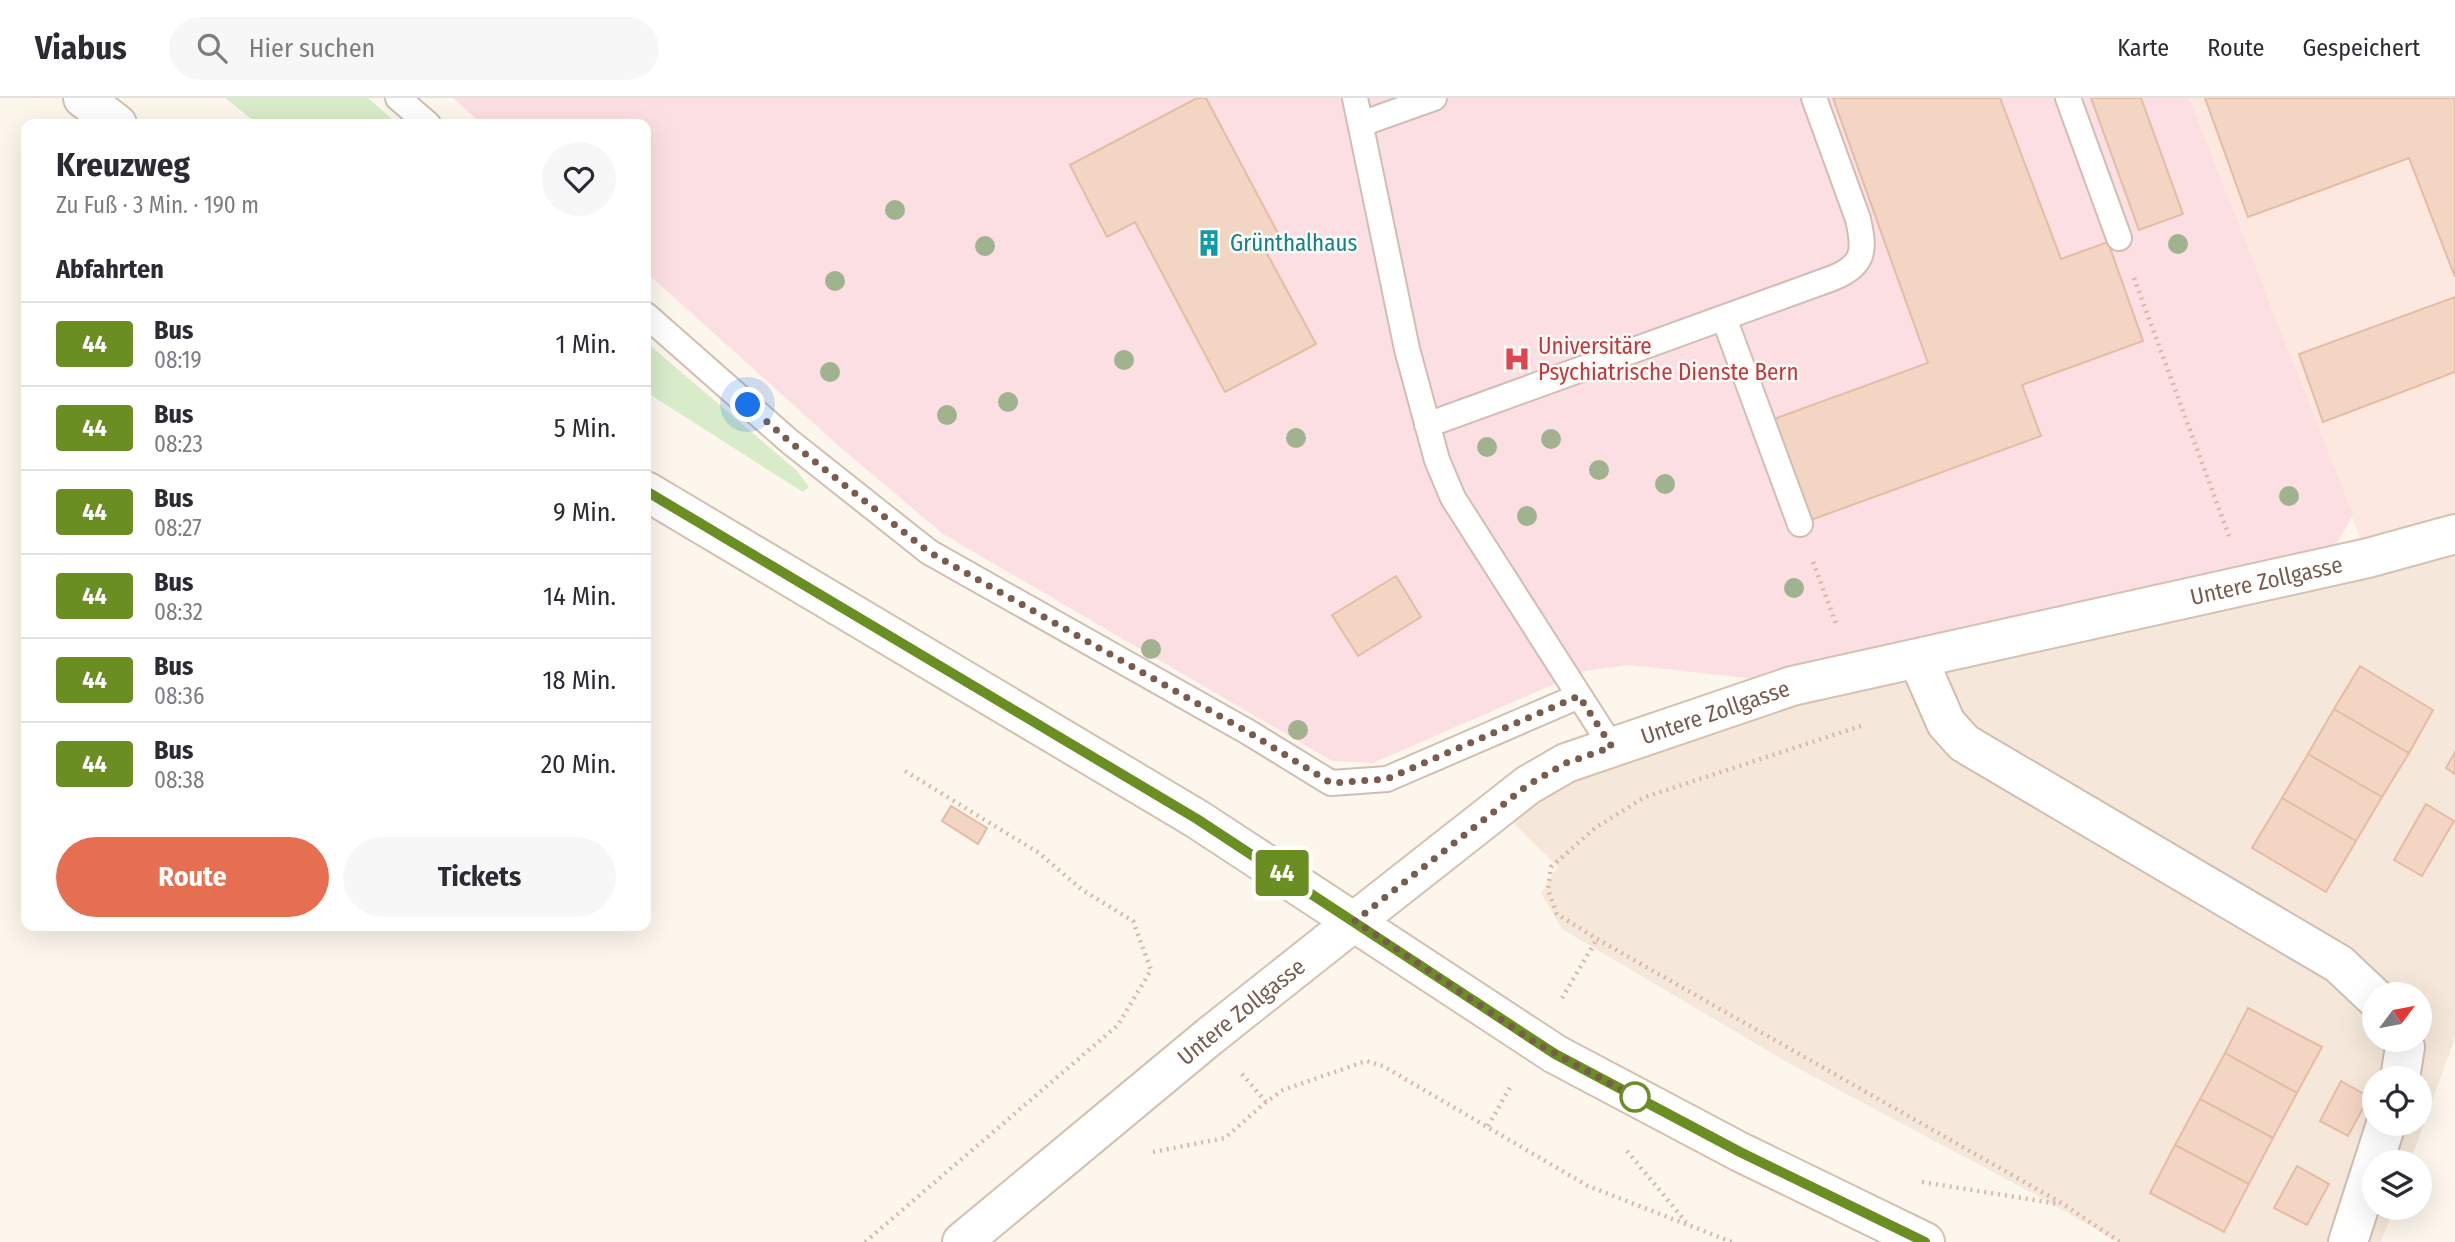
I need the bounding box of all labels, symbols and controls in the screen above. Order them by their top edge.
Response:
search box [169,17,659,80]
text: Viabus [35,28,127,68]
icon: search [193,29,231,67]
text: Hier suchen [249,33,375,64]
text: Karte [2117,34,2169,62]
text: Route [2207,34,2264,62]
text: Gespeichert [2302,34,2420,62]
button: heart [542,142,616,216]
text: Kreuzweg [56,145,190,185]
text: Zu Fuß · 3 Min. · 190 m [56,191,259,219]
building icon: Grünthalhaus [1194,228,1224,258]
place label: Grünthalhaus [1230,229,1358,257]
text: Abfahrten [56,254,164,285]
text: Bus [154,315,193,346]
text: 1 Min. [555,329,616,360]
text: 44 [82,330,107,358]
place label: Universitäre Psychiatrische Dienste Bern [1538,332,1799,386]
hospital icon: Universitäre Psychiatrische Dienste Bern [1502,344,1532,374]
text: 08:19 [154,346,202,374]
your location [730,387,765,422]
text: Bus [154,399,193,430]
text: 5 Min. [554,413,616,444]
text: 44 [82,414,107,442]
text: 08:23 [154,430,203,458]
text: Bus [154,483,193,514]
text: 9 Min. [553,497,616,528]
text: 44 [82,498,107,526]
text: 08:27 [154,514,202,542]
street label: Untere Zollgasse [2187,550,2345,611]
text: Bus [154,567,193,598]
text: 14 Min. [543,581,616,612]
text: 44 [82,582,107,610]
text: 08:32 [154,598,203,626]
text: Bus [154,651,193,682]
text: 18 Min. [542,665,616,696]
text: 44 [82,666,107,694]
street label: Untere Zollgasse [1637,674,1793,750]
text: 08:36 [154,682,204,710]
text: Bus [154,735,193,766]
text: 20 Min. [541,749,616,780]
text: 44 [82,750,107,778]
text: 08:38 [154,766,204,794]
button: Route [56,837,329,917]
button: Tickets [343,837,616,917]
line badge: 44 [1250,850,1314,896]
text: 44 [1270,859,1294,887]
street label: Untere Zollgasse [1172,952,1311,1071]
north arrow [2362,982,2432,1052]
map controls [2362,982,2432,1220]
button: locate [2362,1066,2432,1136]
unlabelled marker [1620,1082,1650,1112]
button: layers [2362,1150,2432,1220]

